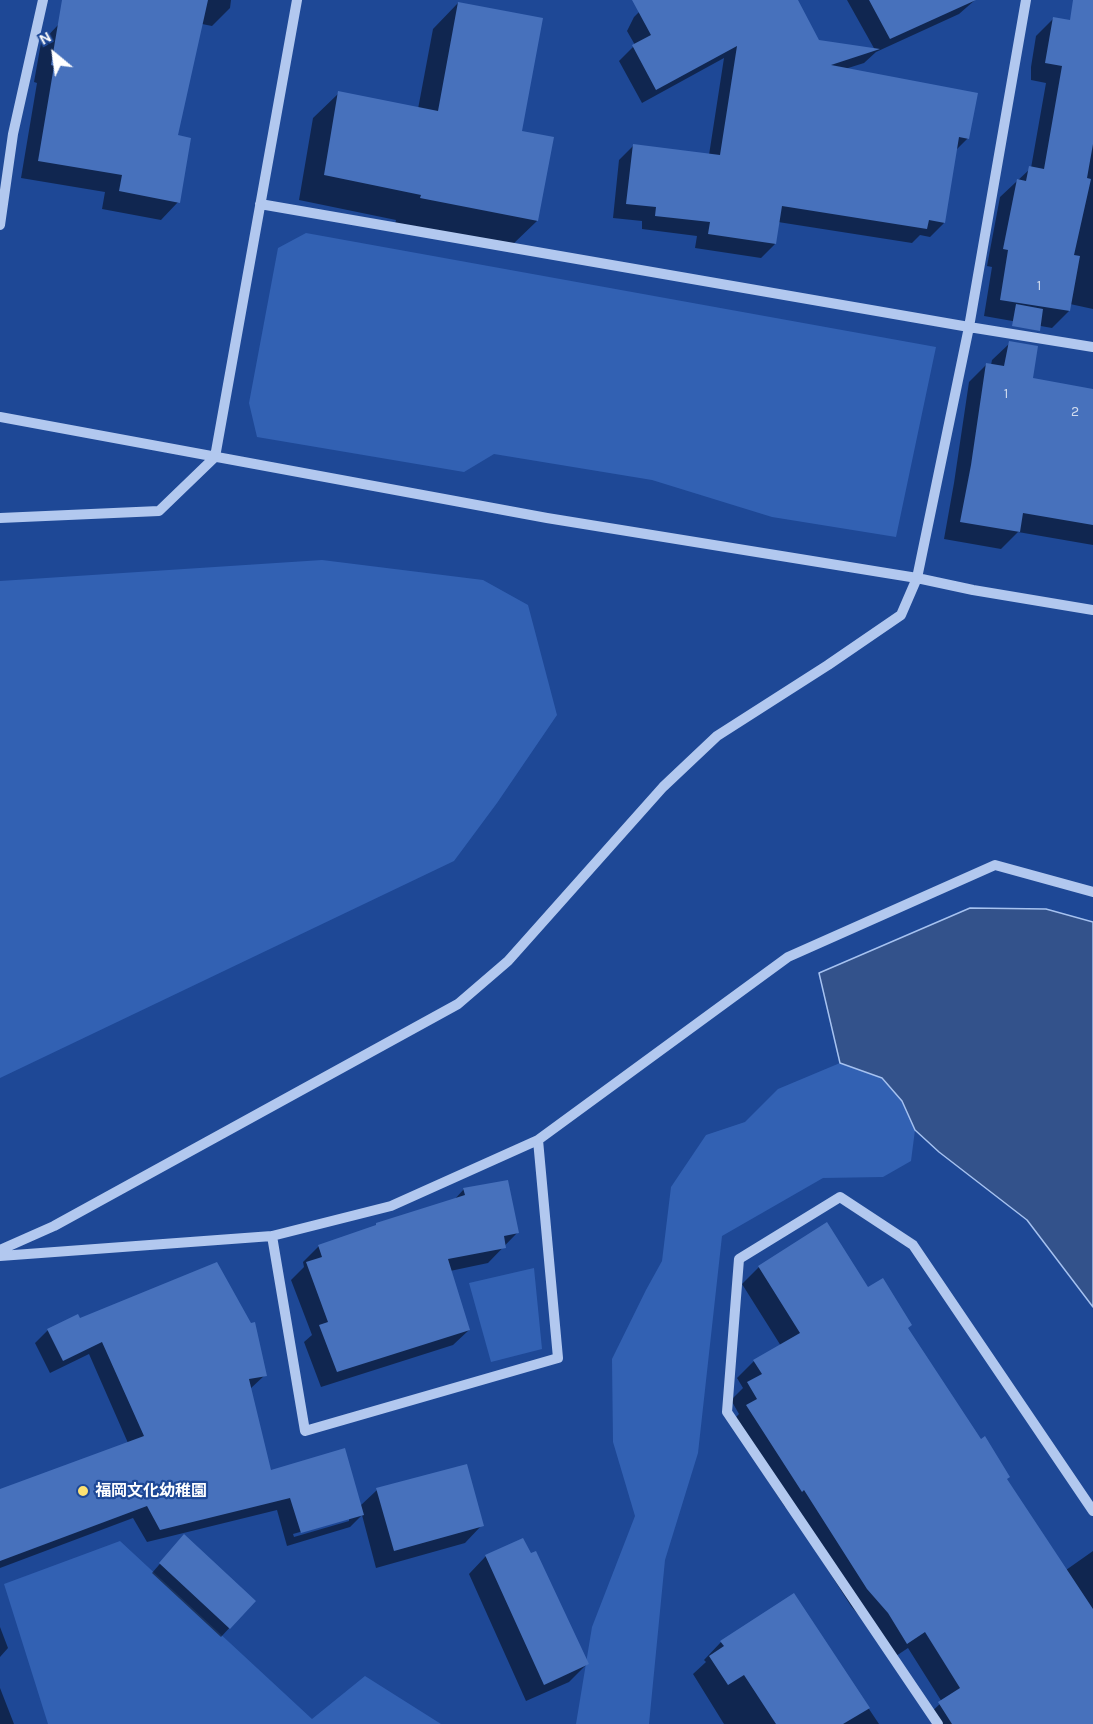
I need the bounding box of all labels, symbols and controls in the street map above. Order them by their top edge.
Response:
north arrow [24,24,84,84]
text: N [35,27,55,49]
house number: 1 [1037,278,1041,294]
house number: 1 [1004,386,1008,402]
house number: 2 [1071,404,1079,420]
place label: 福岡文化幼稚園 [95,1481,207,1501]
marker: 福岡文化幼稚園 [76,1484,90,1498]

